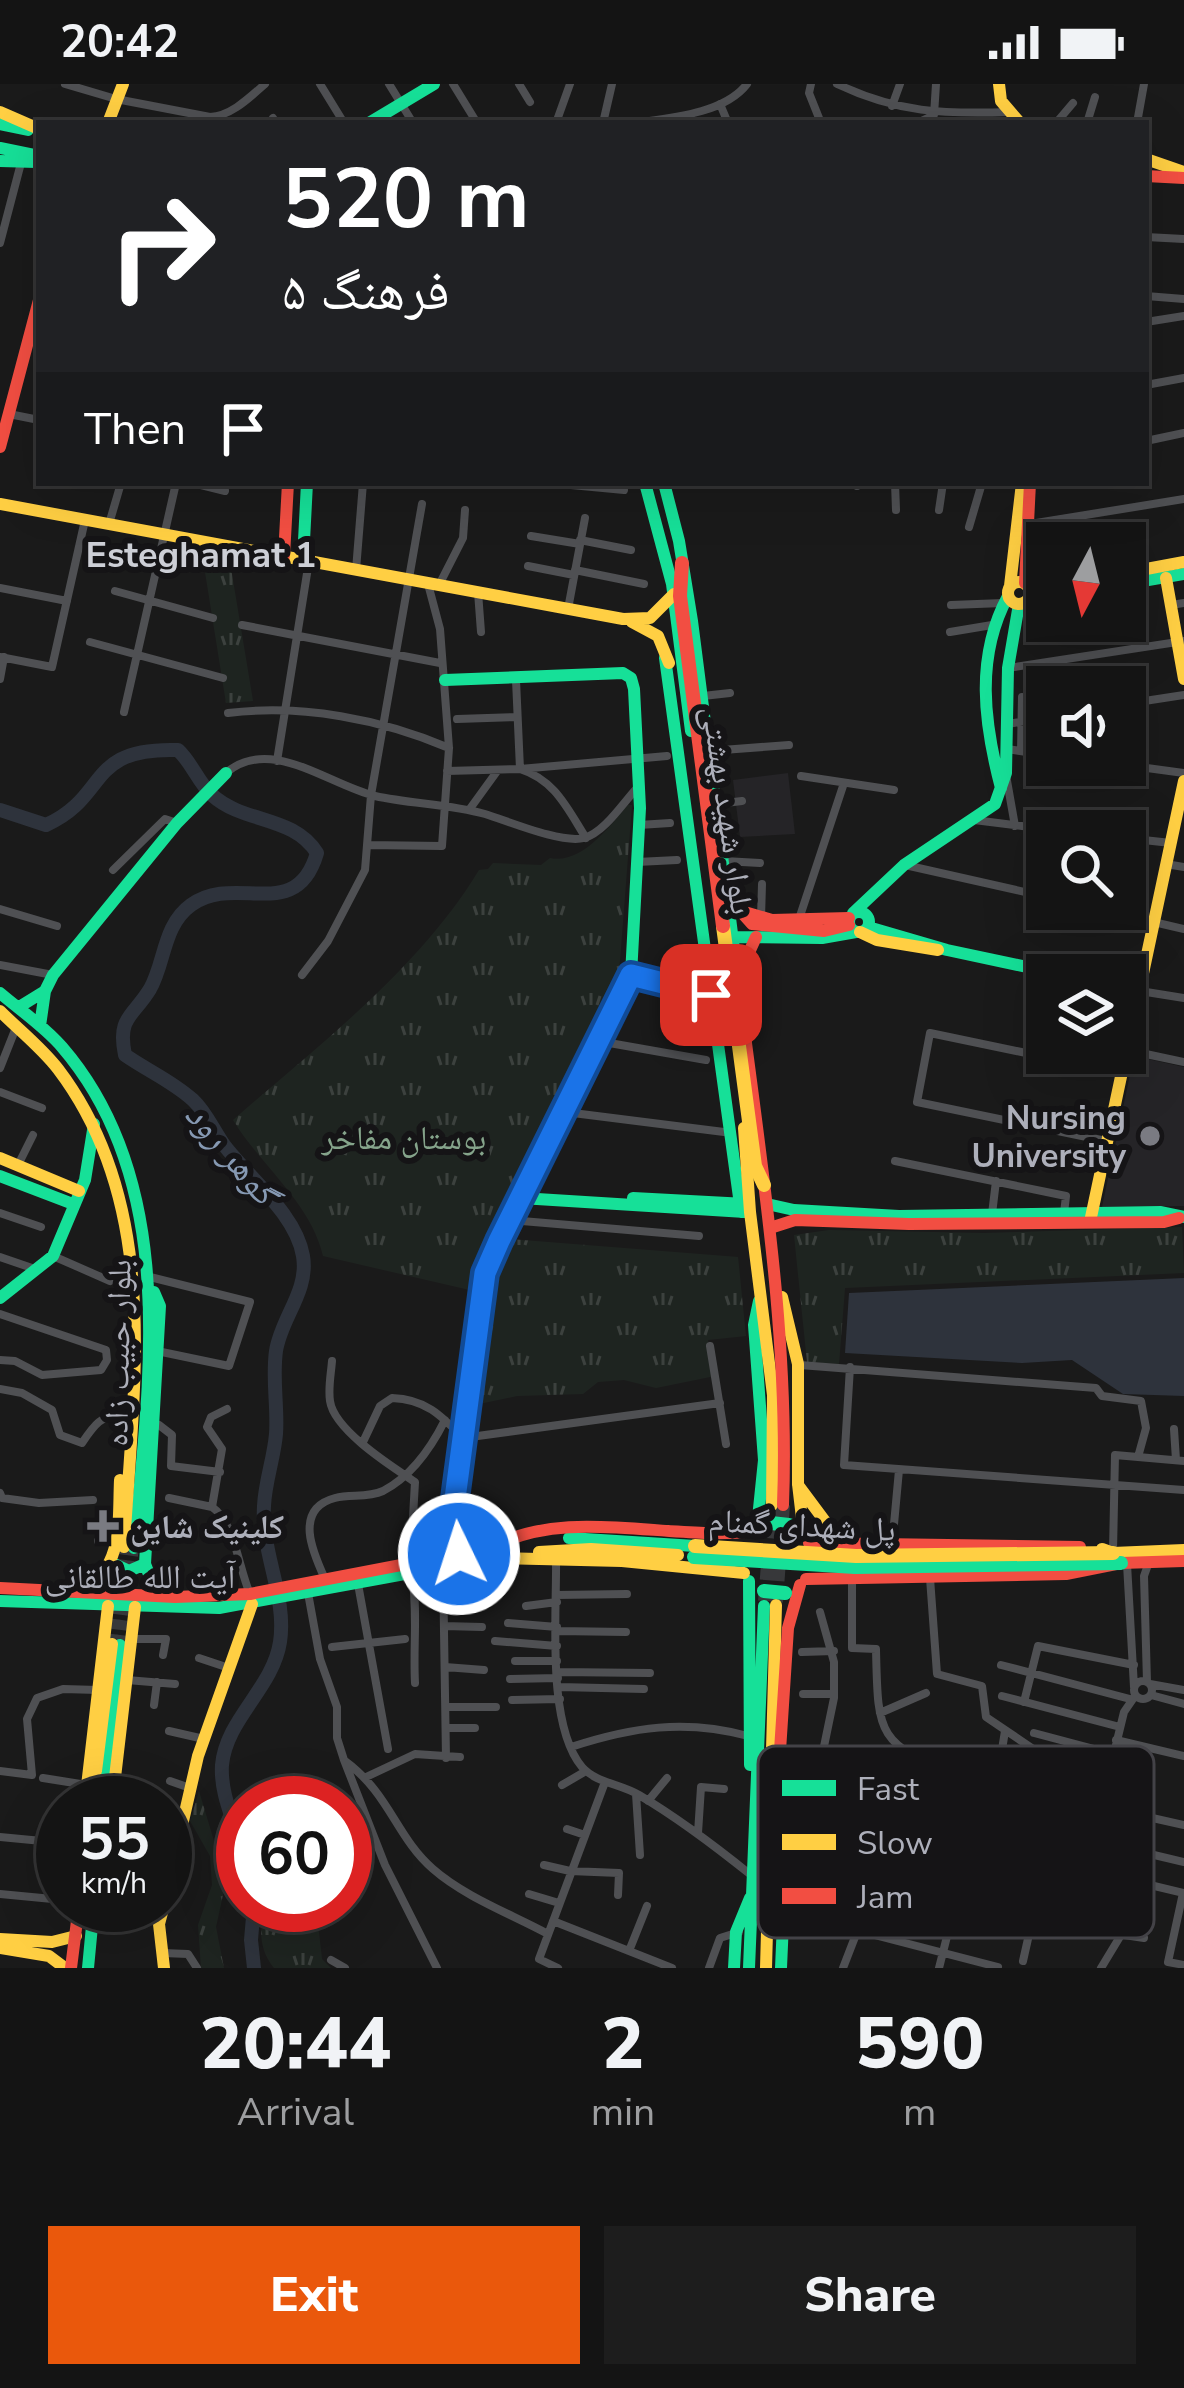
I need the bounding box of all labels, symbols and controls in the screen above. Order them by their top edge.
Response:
text: 20:42 [60,12,179,73]
text: 520 m [282,142,530,257]
icon: right [84,168,240,324]
text: فرهنگ ۵ [282,254,450,328]
icon: arrive [210,396,276,462]
text: Then [84,399,186,460]
north arrow [1026,522,1146,642]
map controls [1026,522,1146,1074]
district label: Esteghamat 1 [86,531,316,580]
button: sound [1026,666,1146,786]
street label: بلوار شهید بهشتی [691,703,764,917]
button: search [1026,810,1146,930]
pin [660,944,762,1046]
button: layers [1026,954,1146,1074]
icon: arrive [678,962,744,1028]
water label: گوهر رود [174,1092,293,1222]
place label: Nursing University [971,1096,1127,1179]
park label: بوستان مفاخر [321,1116,486,1161]
marker: Nursing University [1137,1123,1163,1149]
street label: بلوار حبیب زاده [94,1259,143,1447]
position arrow [396,1491,522,1617]
street label: پل شهدای گمنام [707,1498,897,1553]
place label: کلینیک شاین [130,1505,284,1550]
marker: کلینیک شاین [87,1510,119,1542]
street label: آیت الله طالقانی [45,1555,237,1600]
legend [758,1746,1154,1938]
text: Fast [857,1767,920,1812]
speed limit sign: 60 [216,1776,372,1932]
text: 55 [78,1798,150,1880]
text: Slow [857,1821,933,1866]
text: km/h [81,1863,147,1904]
text: Jam [856,1875,913,1920]
text: 20:44 [200,1995,391,2093]
text: 2 [601,1995,645,2093]
text: 590 [855,1995,984,2093]
text: Arrival [237,2086,354,2139]
text: min [591,2086,655,2139]
text: m [903,2086,936,2139]
button: Exit [48,2226,580,2364]
button: Share [604,2226,1136,2364]

